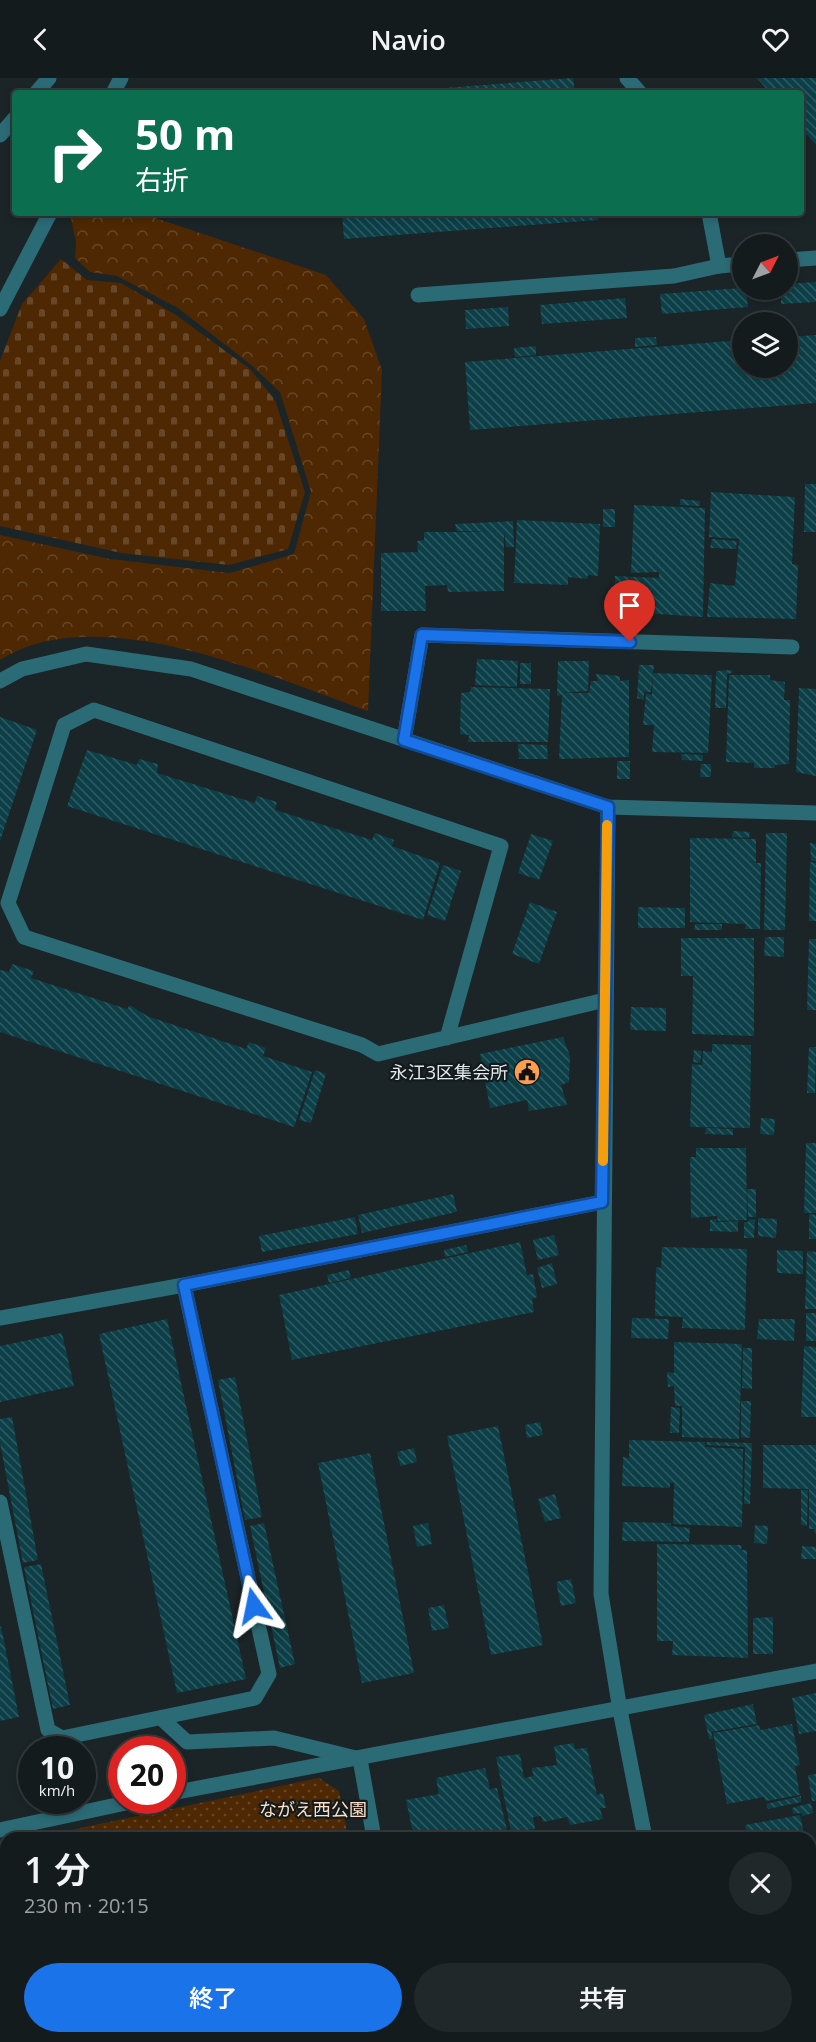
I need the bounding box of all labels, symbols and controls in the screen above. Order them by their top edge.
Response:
text: Navio [370,21,446,58]
icon: back [24,23,57,56]
icon: heart [759,23,792,56]
text: 50 m [135,105,235,162]
icon: right [36,114,114,192]
text: 右折 [135,161,189,198]
north arrow [732,234,798,300]
map controls [732,234,798,378]
button: layers [732,312,798,378]
pin [604,580,655,642]
icon: arrive [613,589,646,622]
public building icon: 永江3区集会所 [512,1057,542,1087]
place label: 永江3区集会所 [390,1060,508,1084]
position arrow [222,1574,286,1638]
speed limit sign: 20 [108,1736,186,1814]
text: 10 [40,1747,74,1788]
text: km/h [39,1780,75,1800]
park label: ながえ西公園 [259,1797,367,1821]
text: 1 分 [24,1845,90,1894]
button: close [729,1852,792,1915]
text: 230 m · 20:15 [24,1892,149,1919]
button: 終了 [24,1963,402,2032]
button: 共有 [414,1963,792,2032]

